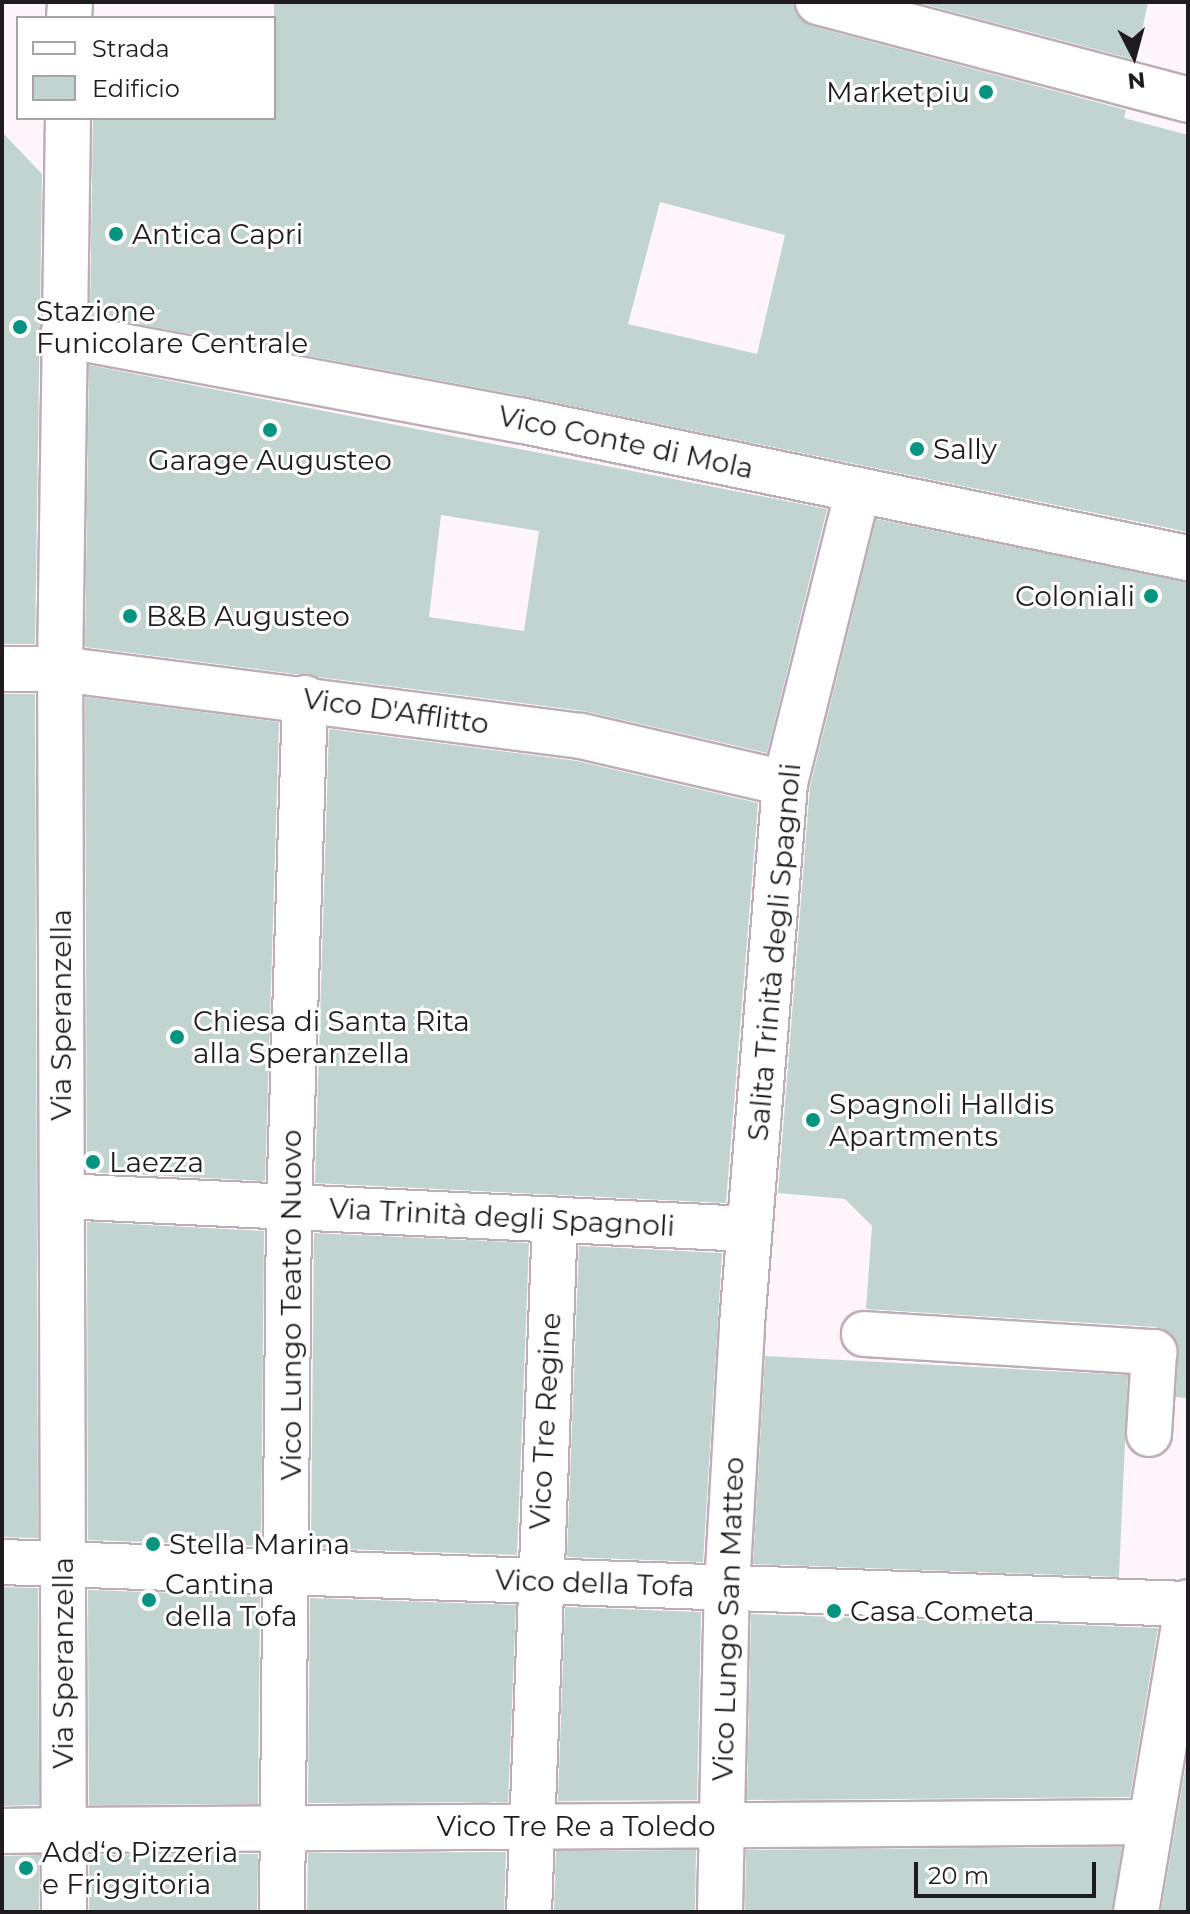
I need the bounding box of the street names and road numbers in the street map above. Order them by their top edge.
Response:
street label: Vico Conte di Mola [495,399,757,485]
street label: Vico D'Afflitto [301,681,491,741]
street label: Salita Trinità degli Spagnoli [741,762,807,1142]
street label: Via Speranzella [44,909,78,1121]
street label: Vico Lungo Teatro Nuovo [274,1130,308,1480]
street label: Via Trinità degli Spagnoli [328,1191,676,1243]
street label: Vico Tre Regine [523,1312,567,1530]
street label: Vico Lungo San Matteo [706,1456,750,1782]
street label: Via Speranzella [46,1557,80,1769]
street label: Vico della Tofa [495,1563,695,1603]
street label: Vico Tre Re a Toledo [436,1809,716,1843]

